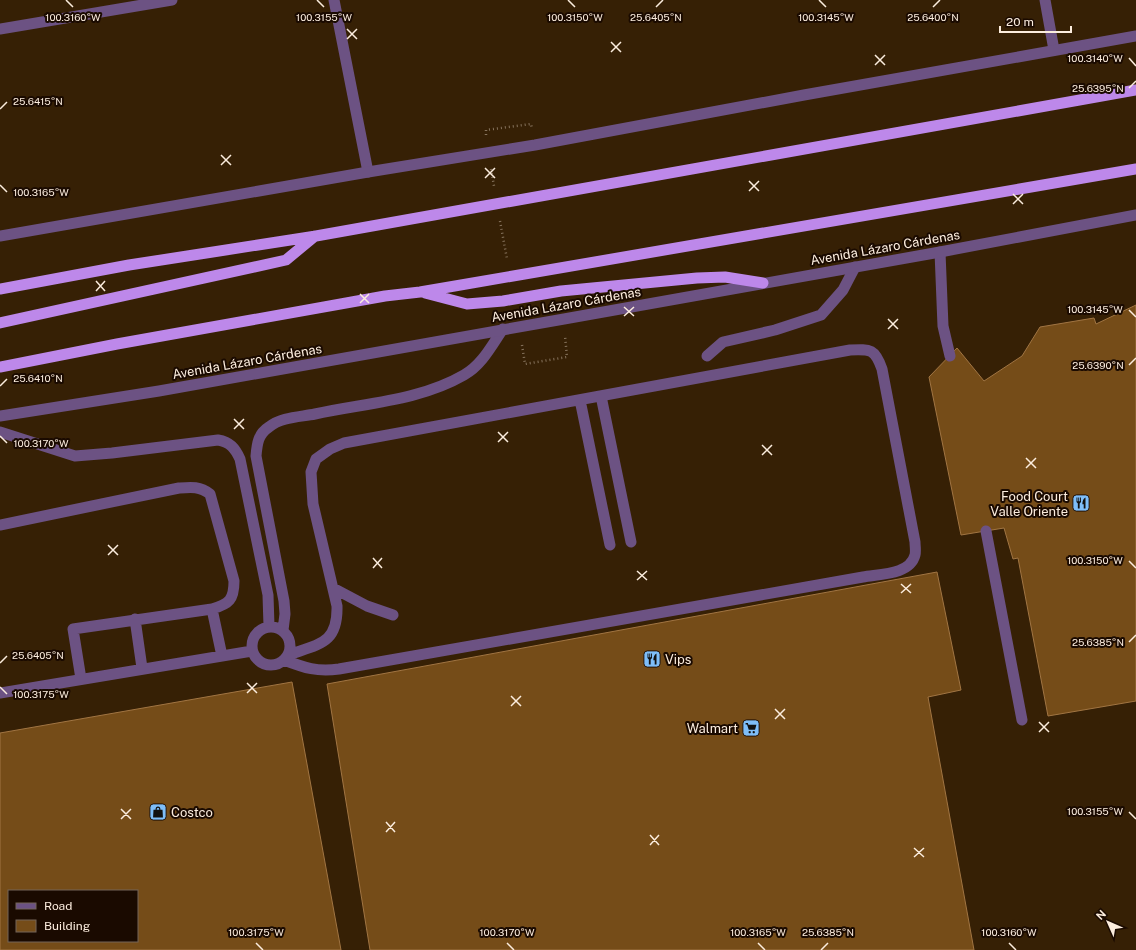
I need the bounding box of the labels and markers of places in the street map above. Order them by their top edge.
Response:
place label: Food Court Valle Oriente [990,489,1068,519]
restaurant icon: Food Court Valle Oriente [1071,493,1091,513]
restaurant icon: Vips [642,649,662,669]
place label: Vips [665,652,691,667]
supermarket icon: Walmart [741,718,761,738]
place label: Walmart [687,721,738,736]
shop icon: Costco [148,802,168,822]
place label: Costco [171,805,213,820]

